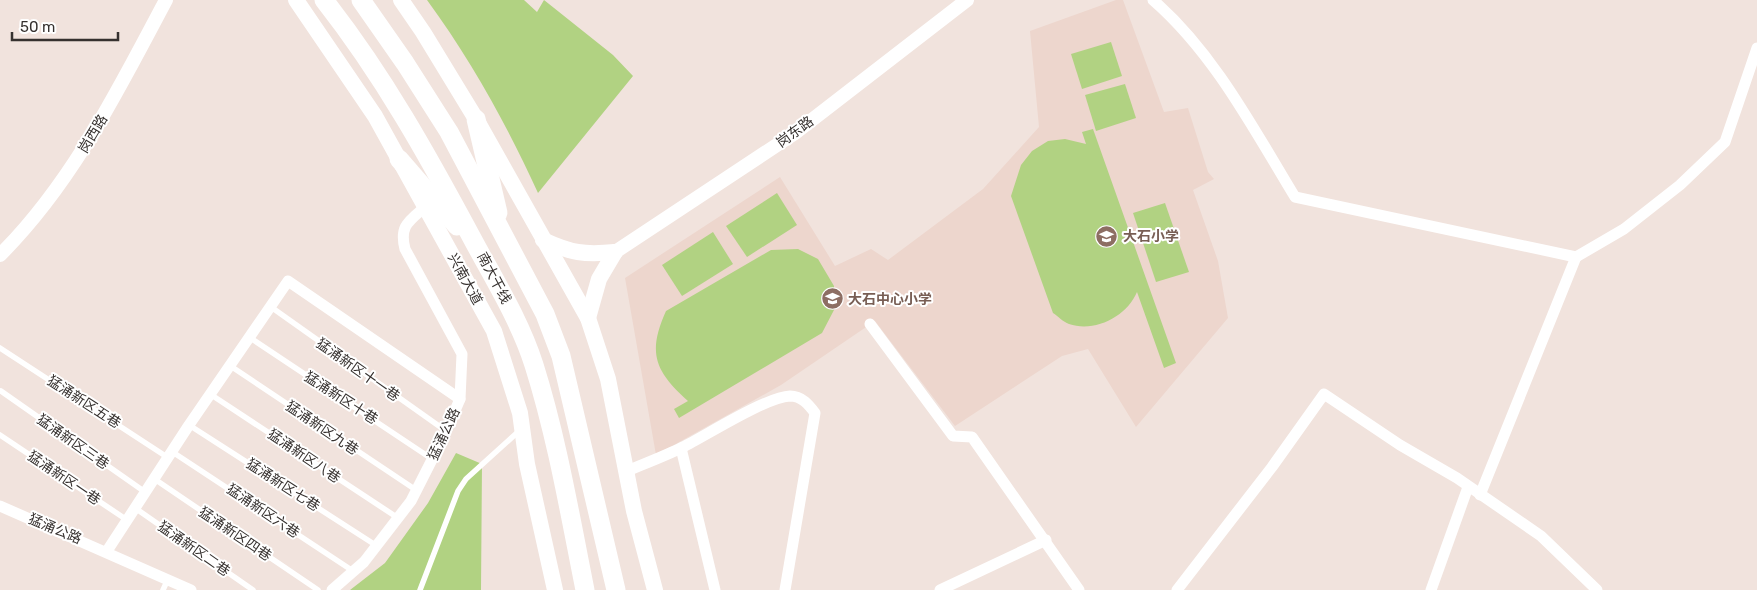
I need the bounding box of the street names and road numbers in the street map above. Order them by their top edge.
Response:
street label: 岗西路 [75,112,111,156]
street label: 岗东路 [773,113,817,151]
street label: 南大干线 [473,249,515,307]
street label: 兴南大道 [444,250,486,308]
street label: 猛涌新区十一巷 [313,335,403,405]
street label: 猛涌新区十巷 [301,368,381,428]
street label: 猛涌新区五巷 [44,372,124,432]
street label: 猛涌新区九巷 [282,397,362,459]
street label: 猛涌公路 [424,405,464,463]
street label: 猛涌新区三巷 [34,411,112,473]
street label: 猛涌新区八巷 [264,425,344,487]
street label: 猛涌新区一巷 [24,447,104,509]
street label: 猛涌新区七巷 [243,455,323,515]
street label: 猛涌新区六巷 [223,480,303,542]
street label: 猛涌新区四巷 [195,503,275,565]
street label: 猛涌公路 [26,510,84,548]
street label: 猛涌新区二巷 [155,518,233,580]

